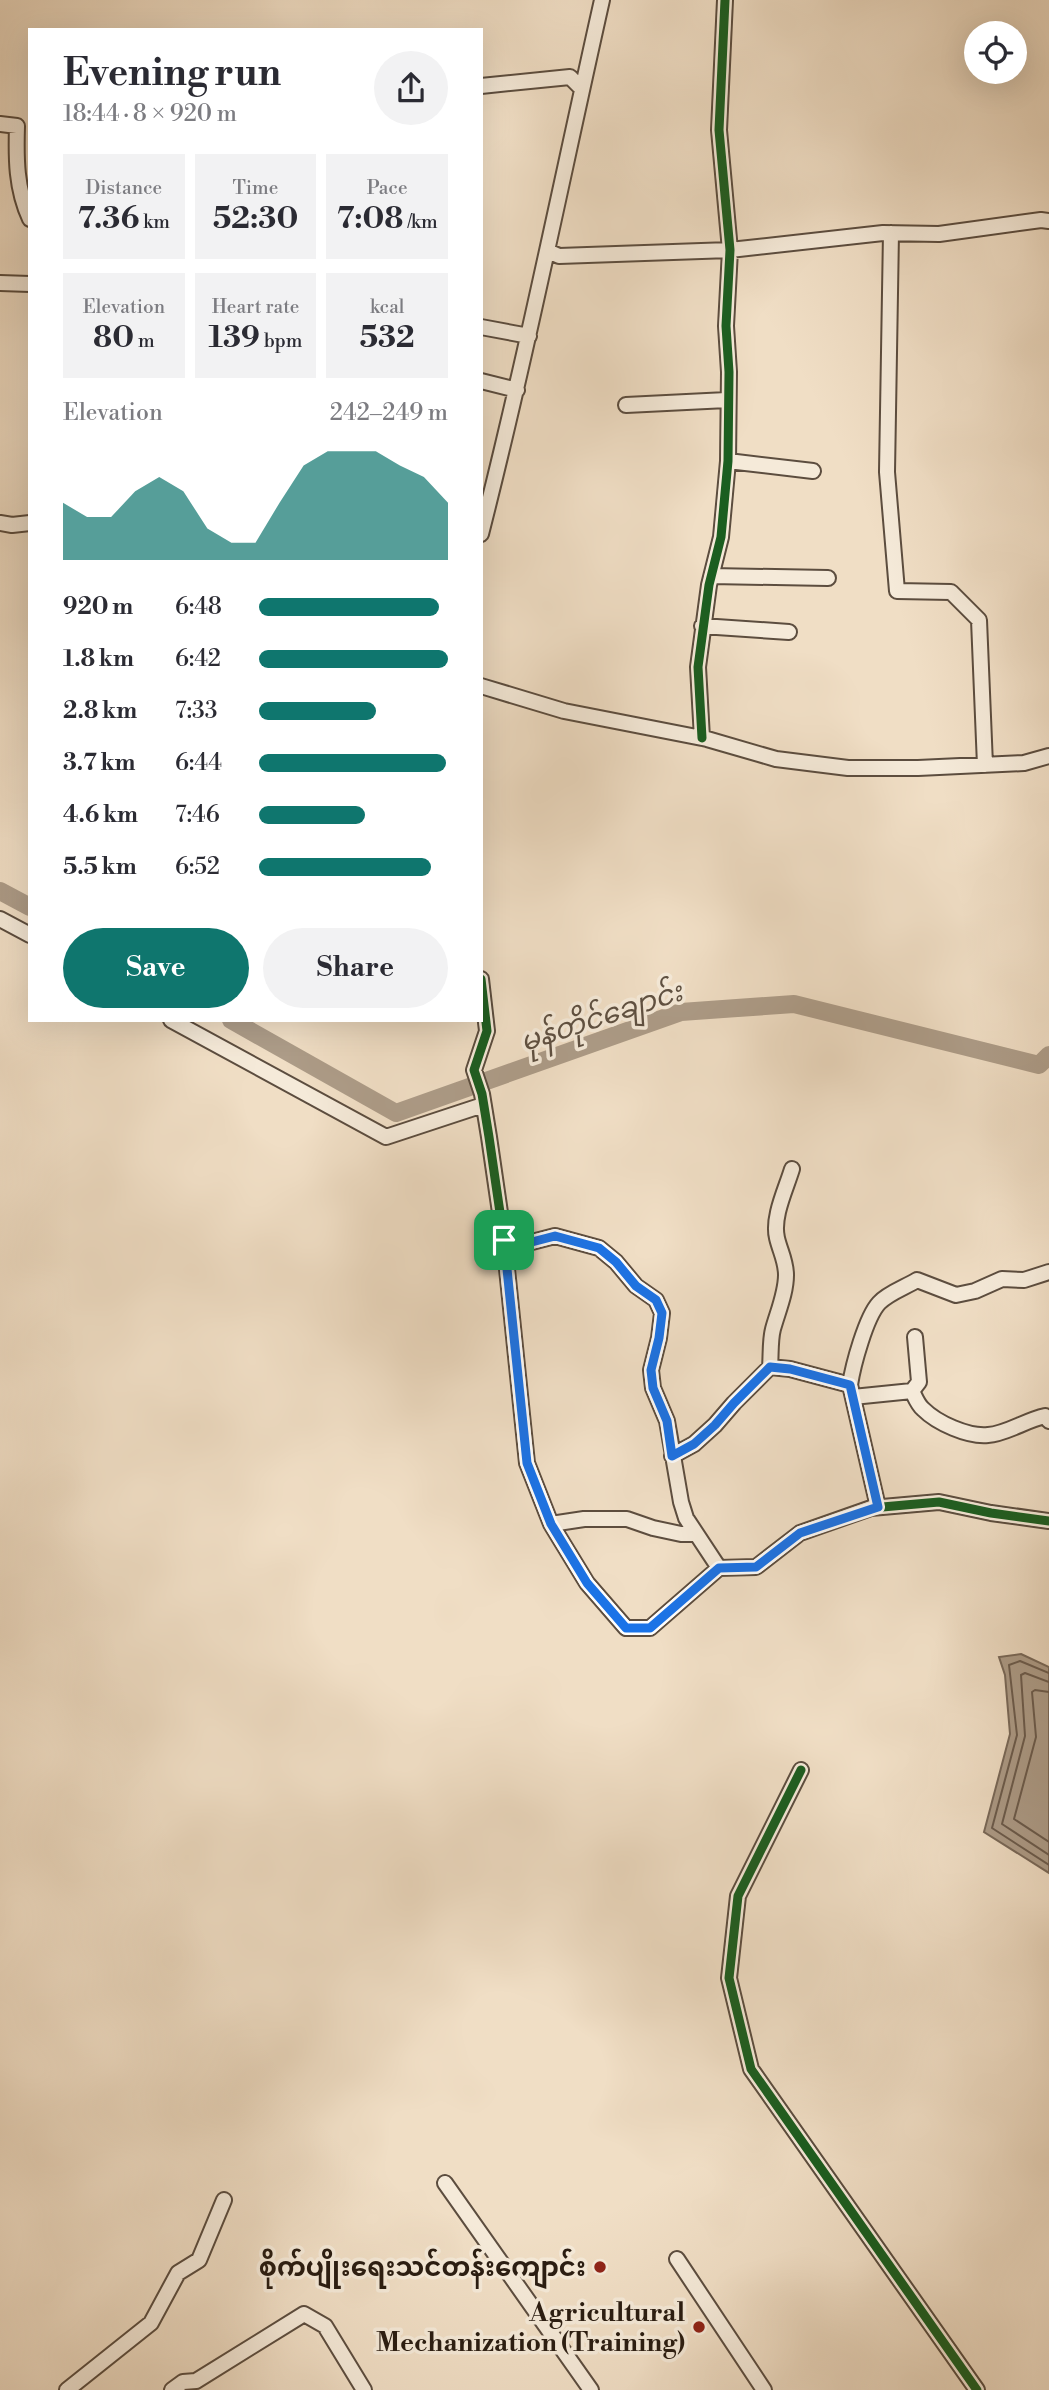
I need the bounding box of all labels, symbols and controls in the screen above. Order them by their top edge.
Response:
map controls [964,21,1027,84]
button: locate [964,21,1027,84]
text: Evening run [63,50,281,97]
button: share [374,51,448,125]
text: 18:44 · 8 × 920 m [63,100,237,128]
text: Distance [85,176,162,200]
text: Time [233,176,278,200]
text: Pace [367,176,408,200]
text: 7.36 [78,200,139,238]
text: 52:30 [213,200,298,238]
text: 7:08 [337,200,403,238]
text: km [139,210,170,234]
text: /km [403,210,438,234]
text: Elevation [83,295,165,319]
text: Heart rate [212,295,299,319]
text: kcal [370,295,404,319]
text: 80 [93,319,134,357]
text: 139 [209,319,260,357]
text: 532 [359,319,415,357]
text: m [134,329,155,353]
text: bpm [260,329,302,353]
text: Elevation [63,399,163,427]
text: 242–249 m [330,399,448,427]
text: 920 m [63,593,133,621]
text: 6:48 [175,593,222,621]
text: 1.8 km [63,645,134,673]
text: 6:42 [175,645,221,673]
text: 2.8 km [63,697,137,725]
text: 7:33 [175,697,217,725]
text: 3.7 km [63,749,136,777]
text: 6:44 [175,749,222,777]
text: 4.6 km [63,801,138,829]
text: 7:46 [175,801,220,829]
text: 5.5 km [63,853,137,881]
text: 6:52 [175,853,220,881]
button: Save [63,928,249,1008]
button: Share [263,928,448,1008]
water label: မုန်တိုင်ချောင်း [515,971,691,1065]
pin [474,1210,534,1270]
icon: arrive [485,1221,523,1259]
place label: စိုက်ပျိုးရေးသင်တန်းကျောင်း [259,2248,586,2289]
marker: စိုက်ပျိုးရေးသင်တန်းကျောင်း [592,2259,608,2275]
place label: Agricultural Mechanization (Training) [376,2297,685,2359]
marker: Agricultural Mechanization (Training) [691,2319,707,2335]

